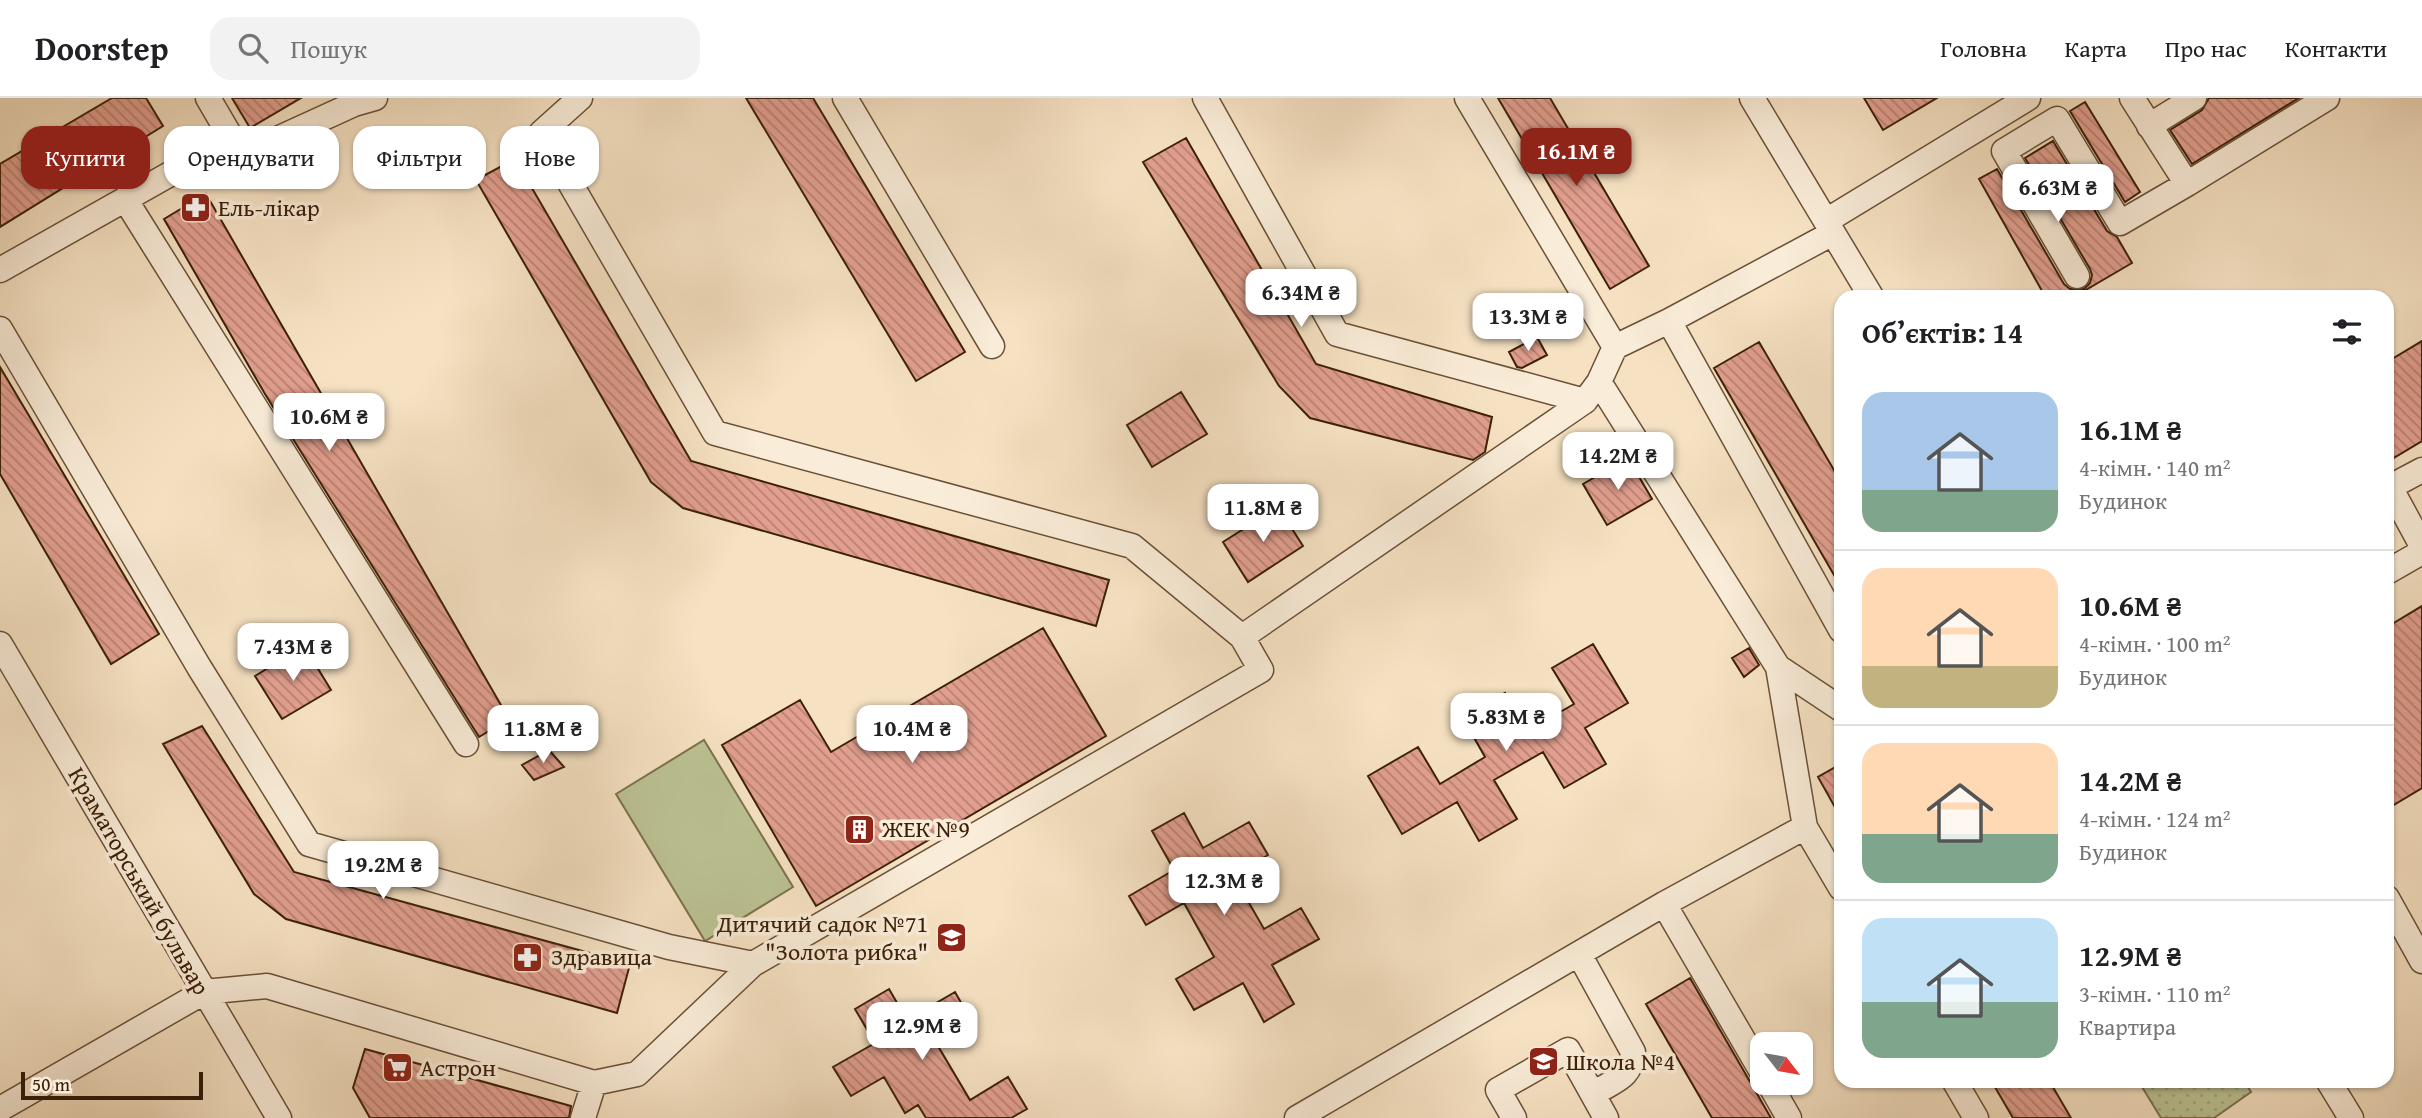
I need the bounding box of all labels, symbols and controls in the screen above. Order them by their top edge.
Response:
search box [210,17,700,80]
text: Doorstep [35,24,168,72]
icon: search [234,29,272,67]
text: Пошук [290,29,367,68]
text: Головна [1940,31,2027,66]
text: Карта [2065,31,2127,66]
text: Про нас [2165,31,2247,66]
text: Контакти [2285,31,2387,66]
chip: Купити [21,126,150,189]
chip: Орендувати [164,126,339,189]
chip: Фільтри [353,126,486,189]
chip: Нове [500,126,599,189]
pin: 16.1M ₴ [1511,129,1641,188]
text: 16.1M ₴ [1536,134,1616,167]
pin: 6.63M ₴ [1993,164,2123,224]
text: 6.63M ₴ [2018,170,2098,203]
place label: Ель-лікар [218,190,320,225]
pharmacy icon: Ель-лікар [178,191,212,225]
pin: 6.34M ₴ [1236,270,1366,329]
text: 6.34M ₴ [1261,275,1341,308]
pin: 13.3M ₴ [1463,294,1593,353]
text: 13.3M ₴ [1488,299,1568,332]
text: Об’єктів: 14 [1862,310,2023,354]
icon: filters [2328,313,2366,351]
pin: 10.6M ₴ [264,394,394,453]
text: 10.6M ₴ [289,399,369,432]
text: 16.1M ₴ [2079,407,2182,451]
icon: home [1918,420,2002,504]
pin: 14.2M ₴ [1553,432,1683,492]
text: 14.2M ₴ [1578,438,1658,471]
text: 4-кімн. · 140 m² [2079,451,2231,484]
pin: 11.8M ₴ [1198,484,1328,544]
text: Будинок [2079,484,2167,517]
text: 11.8M ₴ [1223,490,1303,523]
text: 10.6M ₴ [2079,583,2182,627]
icon: home [1918,596,2002,680]
pin: 7.43M ₴ [228,624,358,683]
text: 4-кімн. · 100 m² [2079,627,2231,660]
text: 7.43M ₴ [253,629,333,662]
text: Будинок [2079,660,2167,693]
pin: 5.83M ₴ [1441,694,1571,753]
text: 5.83M ₴ [1466,699,1546,732]
pin: 11.8M ₴ [478,706,608,765]
pin: 10.4M ₴ [847,706,977,765]
text: 11.8M ₴ [503,711,583,744]
text: 10.4M ₴ [872,711,952,744]
text: 14.2M ₴ [2079,758,2182,802]
street label: Краматорський бульвар [60,760,219,1001]
icon: home [1918,771,2002,855]
text: 4-кімн. · 124 m² [2079,802,2231,835]
place label: ЖЕК №9 [881,811,970,846]
building icon: ЖЕК №9 [842,812,876,846]
text: Будинок [2079,835,2167,868]
pin: 19.2M ₴ [318,842,448,901]
text: 19.2M ₴ [343,847,423,880]
pin: 12.3M ₴ [1159,858,1289,917]
text: 12.3M ₴ [1184,863,1264,896]
place label: Дитячий садок №71 "Золота рибка" [716,906,928,969]
school or university icon: Дитячий садок №71 "Золота рибка" [934,921,968,955]
text: 12.9M ₴ [2079,933,2182,977]
place label: Здравица [551,939,652,974]
pharmacy icon: Здравица [511,940,545,974]
icon: home [1918,946,2002,1030]
text: 3-кімн. · 110 m² [2079,977,2231,1010]
pin: 12.9M ₴ [857,1002,987,1062]
text: 12.9M ₴ [882,1008,962,1041]
text: Квартира [2079,1010,2176,1043]
north arrow [1750,1032,1813,1096]
map controls [1750,1032,1813,1095]
place label: Школа №4 [1566,1044,1675,1079]
school or university icon: Школа №4 [1526,1045,1560,1079]
place label: Астрон [420,1050,496,1085]
supermarket icon: Астрон [380,1051,414,1085]
scale bar [21,1069,203,1101]
text: 50 m [32,1070,70,1098]

